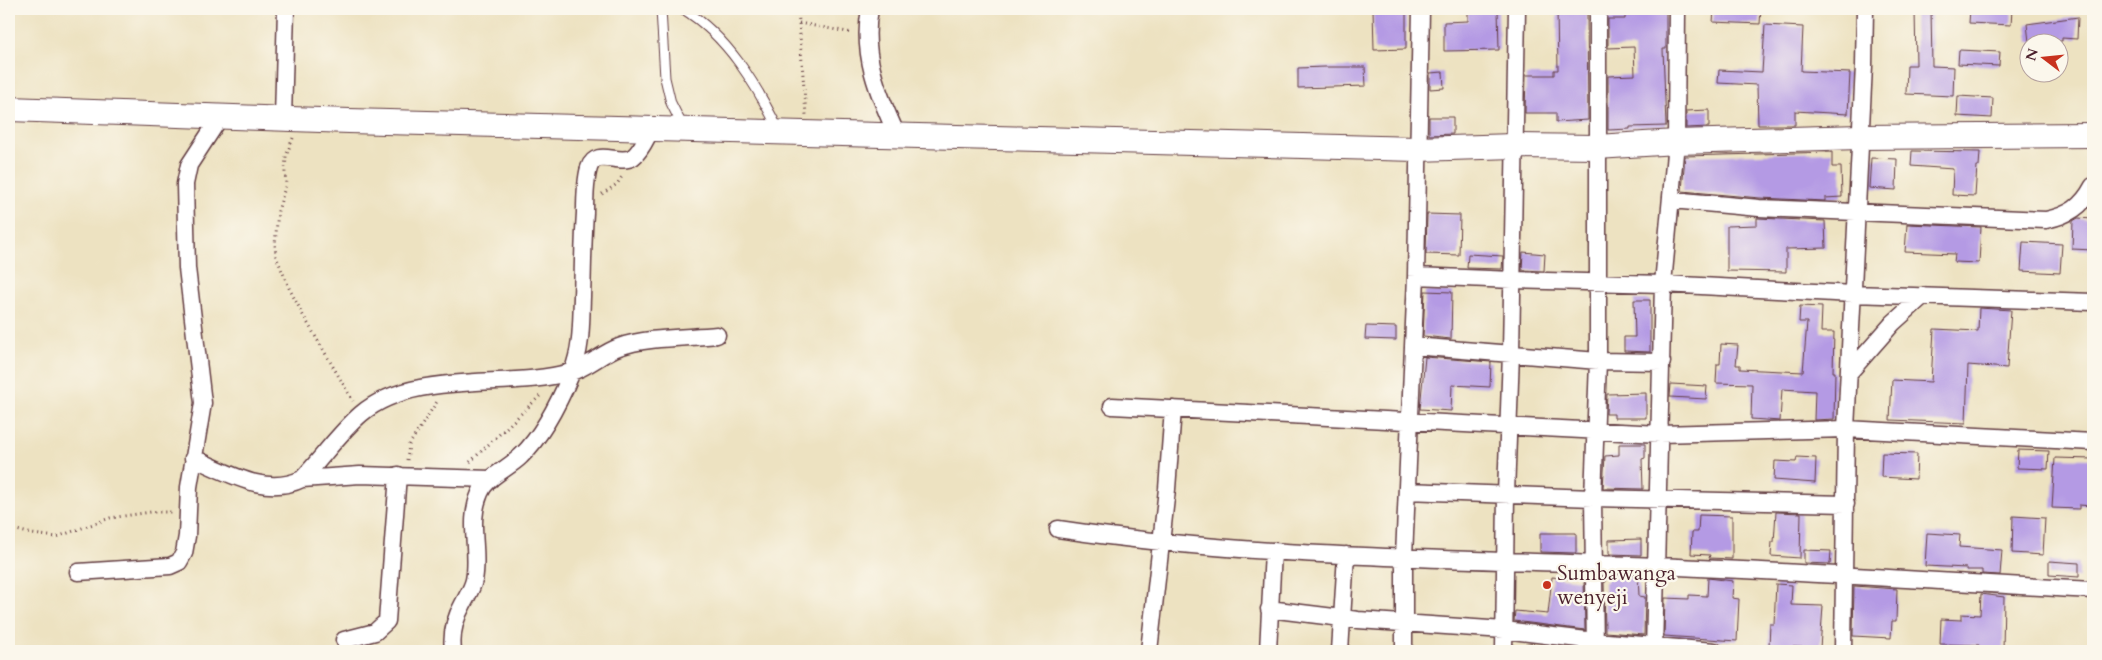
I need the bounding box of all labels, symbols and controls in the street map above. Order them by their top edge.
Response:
north arrow [2020,32,2070,82]
text: N [2021,46,2043,63]
place label: Sumbawanga wenyeji [1557,559,1676,612]
marker: Sumbawanga wenyeji [1541,579,1553,591]

